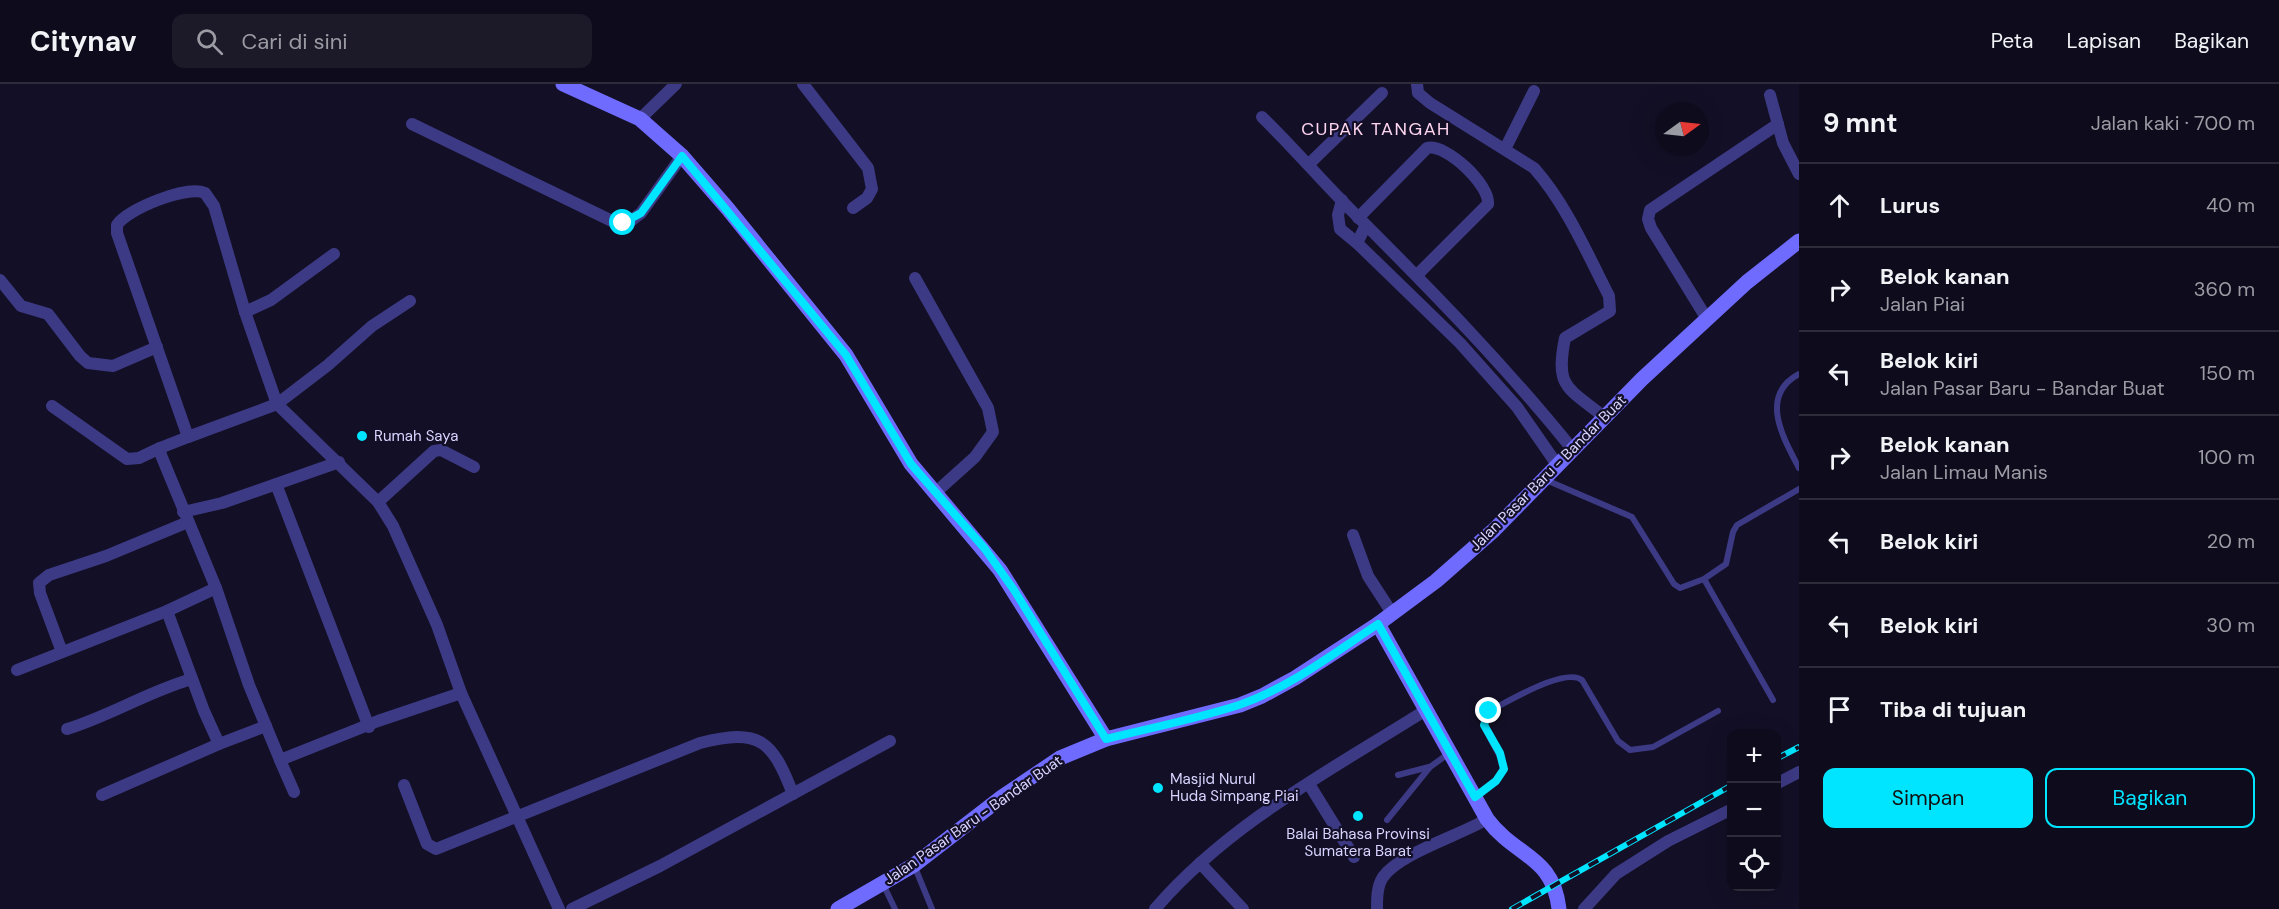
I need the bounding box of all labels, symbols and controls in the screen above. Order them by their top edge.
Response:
search box [172,14,592,68]
text: Citynav [30,23,136,60]
icon: search [193,25,226,58]
text: Cari di sini [241,27,348,56]
text: Peta [1991,27,2033,55]
text: Lapisan [2066,27,2141,55]
text: Bagikan [2174,27,2249,55]
north arrow [1655,102,1709,156]
text: 9 mnt [1823,106,1897,140]
text: Jalan kaki · 700 m [2091,110,2255,136]
district label: CUPAK TANGAH [1301,117,1451,141]
icon: ahead [1823,189,1856,222]
text: Lurus [1880,191,1940,220]
text: 40 m [2206,192,2255,218]
route start [609,209,635,235]
text: Belok kanan [1880,262,2010,291]
icon: right [1823,273,1856,306]
text: 360 m [2194,276,2255,302]
text: Jalan Piai [1880,291,1965,317]
text: Belok kiri [1880,346,1978,375]
icon: left [1823,357,1856,390]
text: 150 m [2200,360,2255,386]
text: Jalan Pasar Baru - Bandar Buat [1880,375,2164,401]
street label: Jalan Pasar Baru - Bandar Buat [1465,390,1631,556]
place label: Rumah Saya [374,426,458,446]
marker: Rumah Saya [355,429,369,443]
text: Belok kanan [1880,430,2010,459]
icon: right [1823,441,1856,474]
text: 100 m [2198,444,2255,470]
text: Jalan Limau Manis [1880,459,2048,485]
icon: left [1823,525,1856,558]
text: Belok kiri [1880,527,1978,556]
text: 20 m [2207,528,2255,554]
icon: left [1823,609,1856,642]
text: Belok kiri [1880,611,1978,640]
text: 30 m [2206,612,2255,638]
icon: arrive [1823,693,1856,726]
text: Tiba di tujuan [1880,695,2026,724]
route end [1475,697,1501,723]
map controls [1727,729,1781,891]
button: + [1727,729,1781,783]
street label: Jalan Pasar Baru - Bandar Buat [880,751,1066,889]
button: Simpan [1823,768,2033,828]
button: Bagikan [2045,768,2255,828]
place label: Masjid Nurul Huda Simpang Piai [1170,769,1299,806]
marker: Masjid Nurul Huda Simpang Piai [1151,781,1165,795]
button: − [1727,783,1781,837]
marker: Balai Bahasa Provinsi Sumatera Barat [1351,809,1365,823]
place label: Balai Bahasa Provinsi Sumatera Barat [1286,824,1430,861]
button: locate [1727,837,1781,891]

